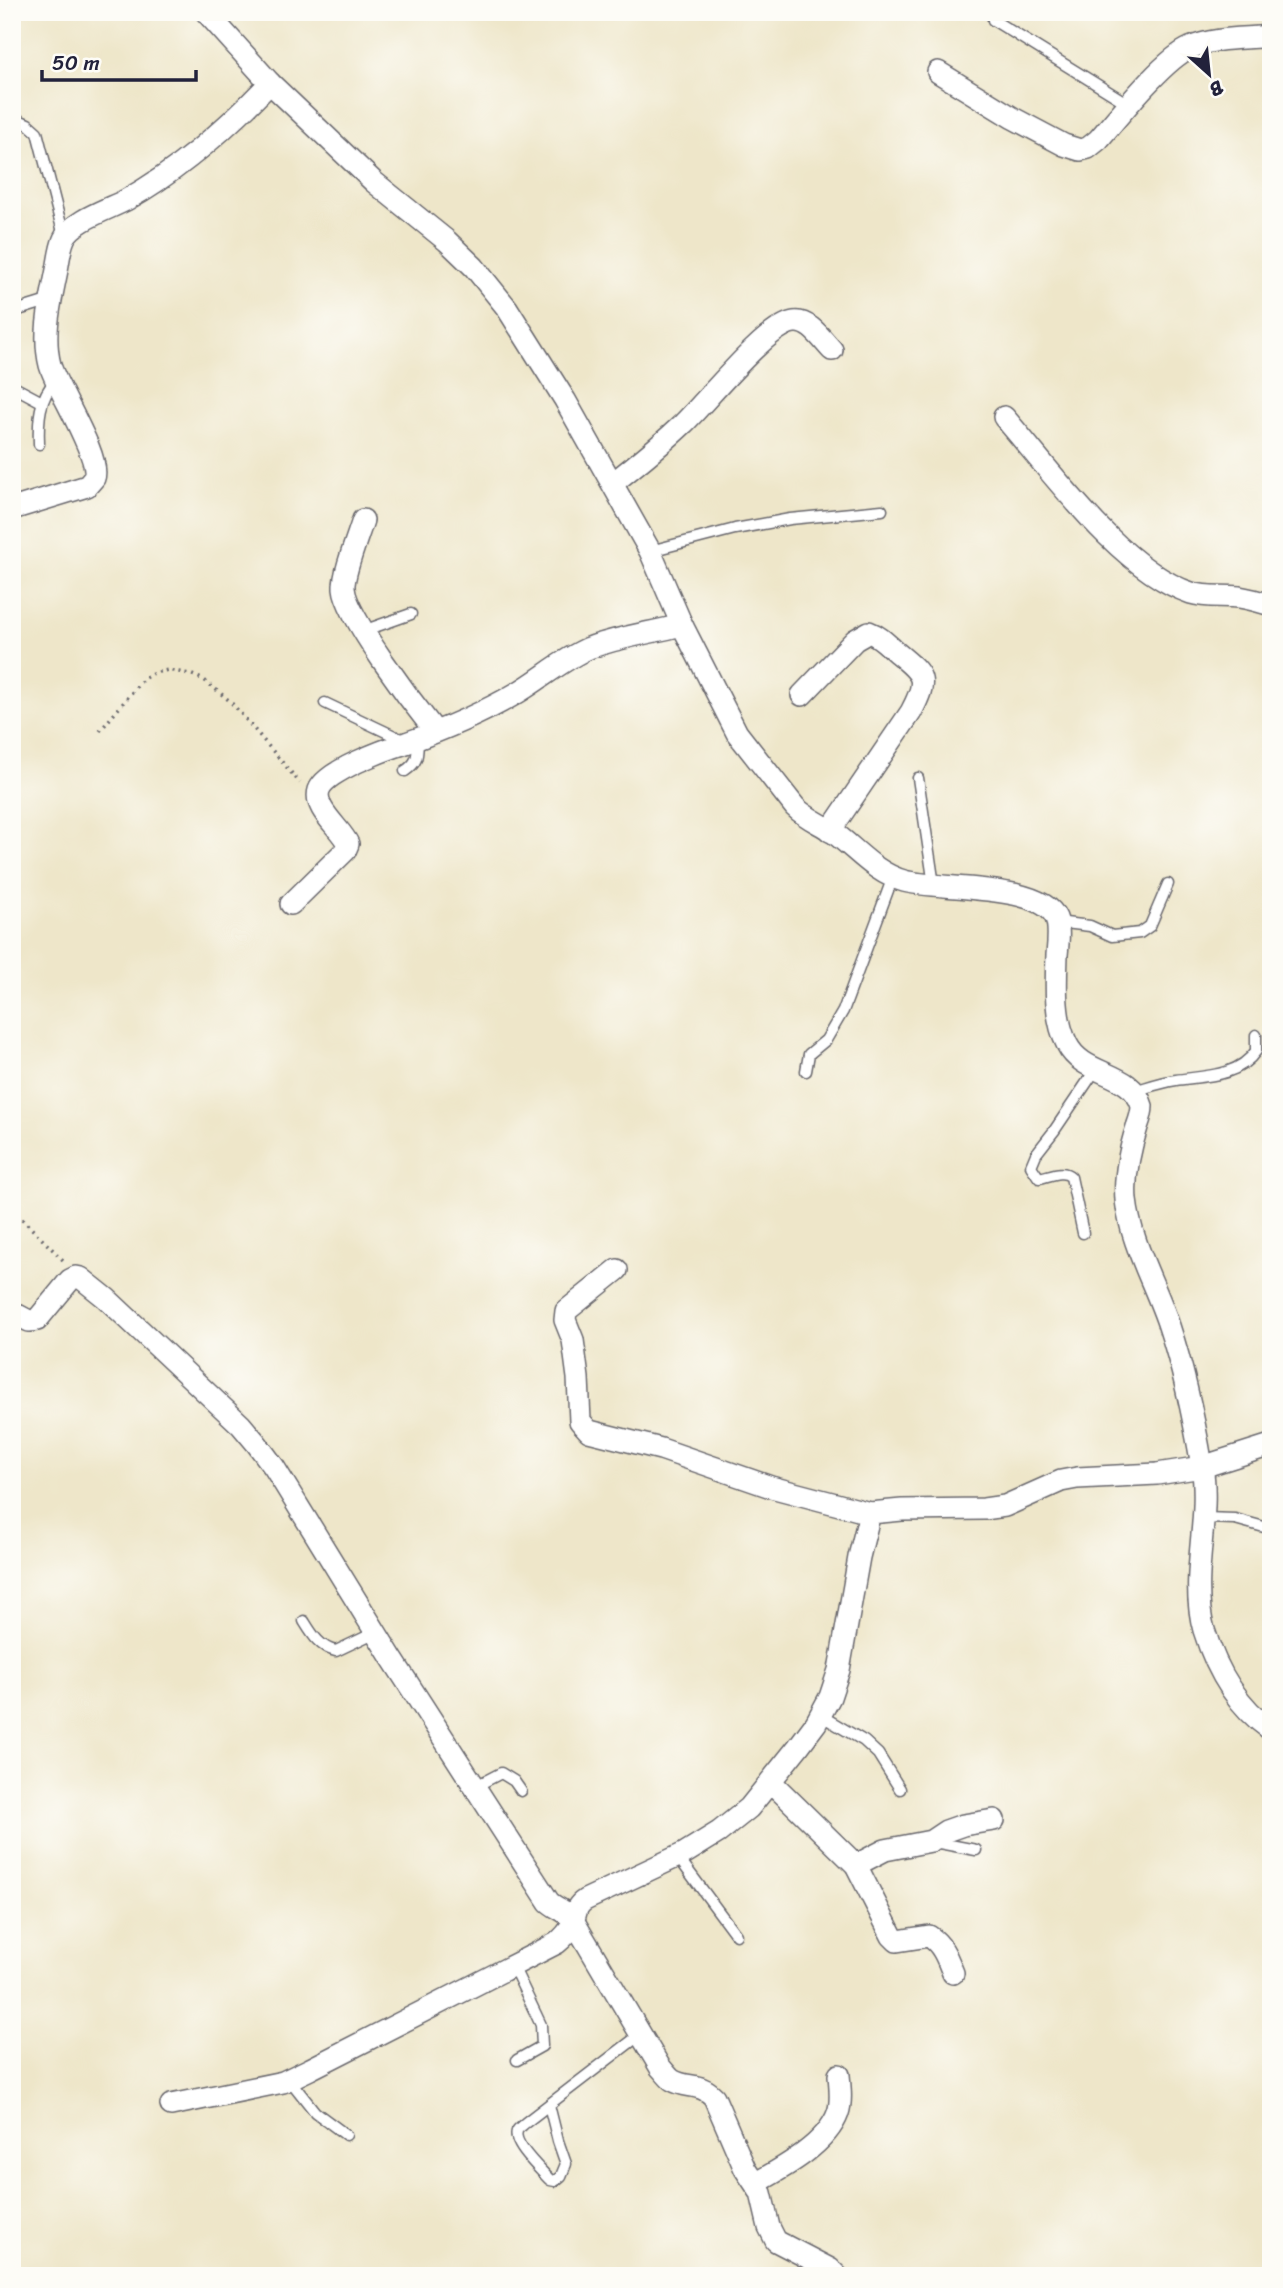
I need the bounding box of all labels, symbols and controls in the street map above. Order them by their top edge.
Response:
scale bar [42,38,196,82]
north arrow [1174,38,1244,108]
text: 50 m [52,44,100,82]
text: B [1204,71,1229,106]

